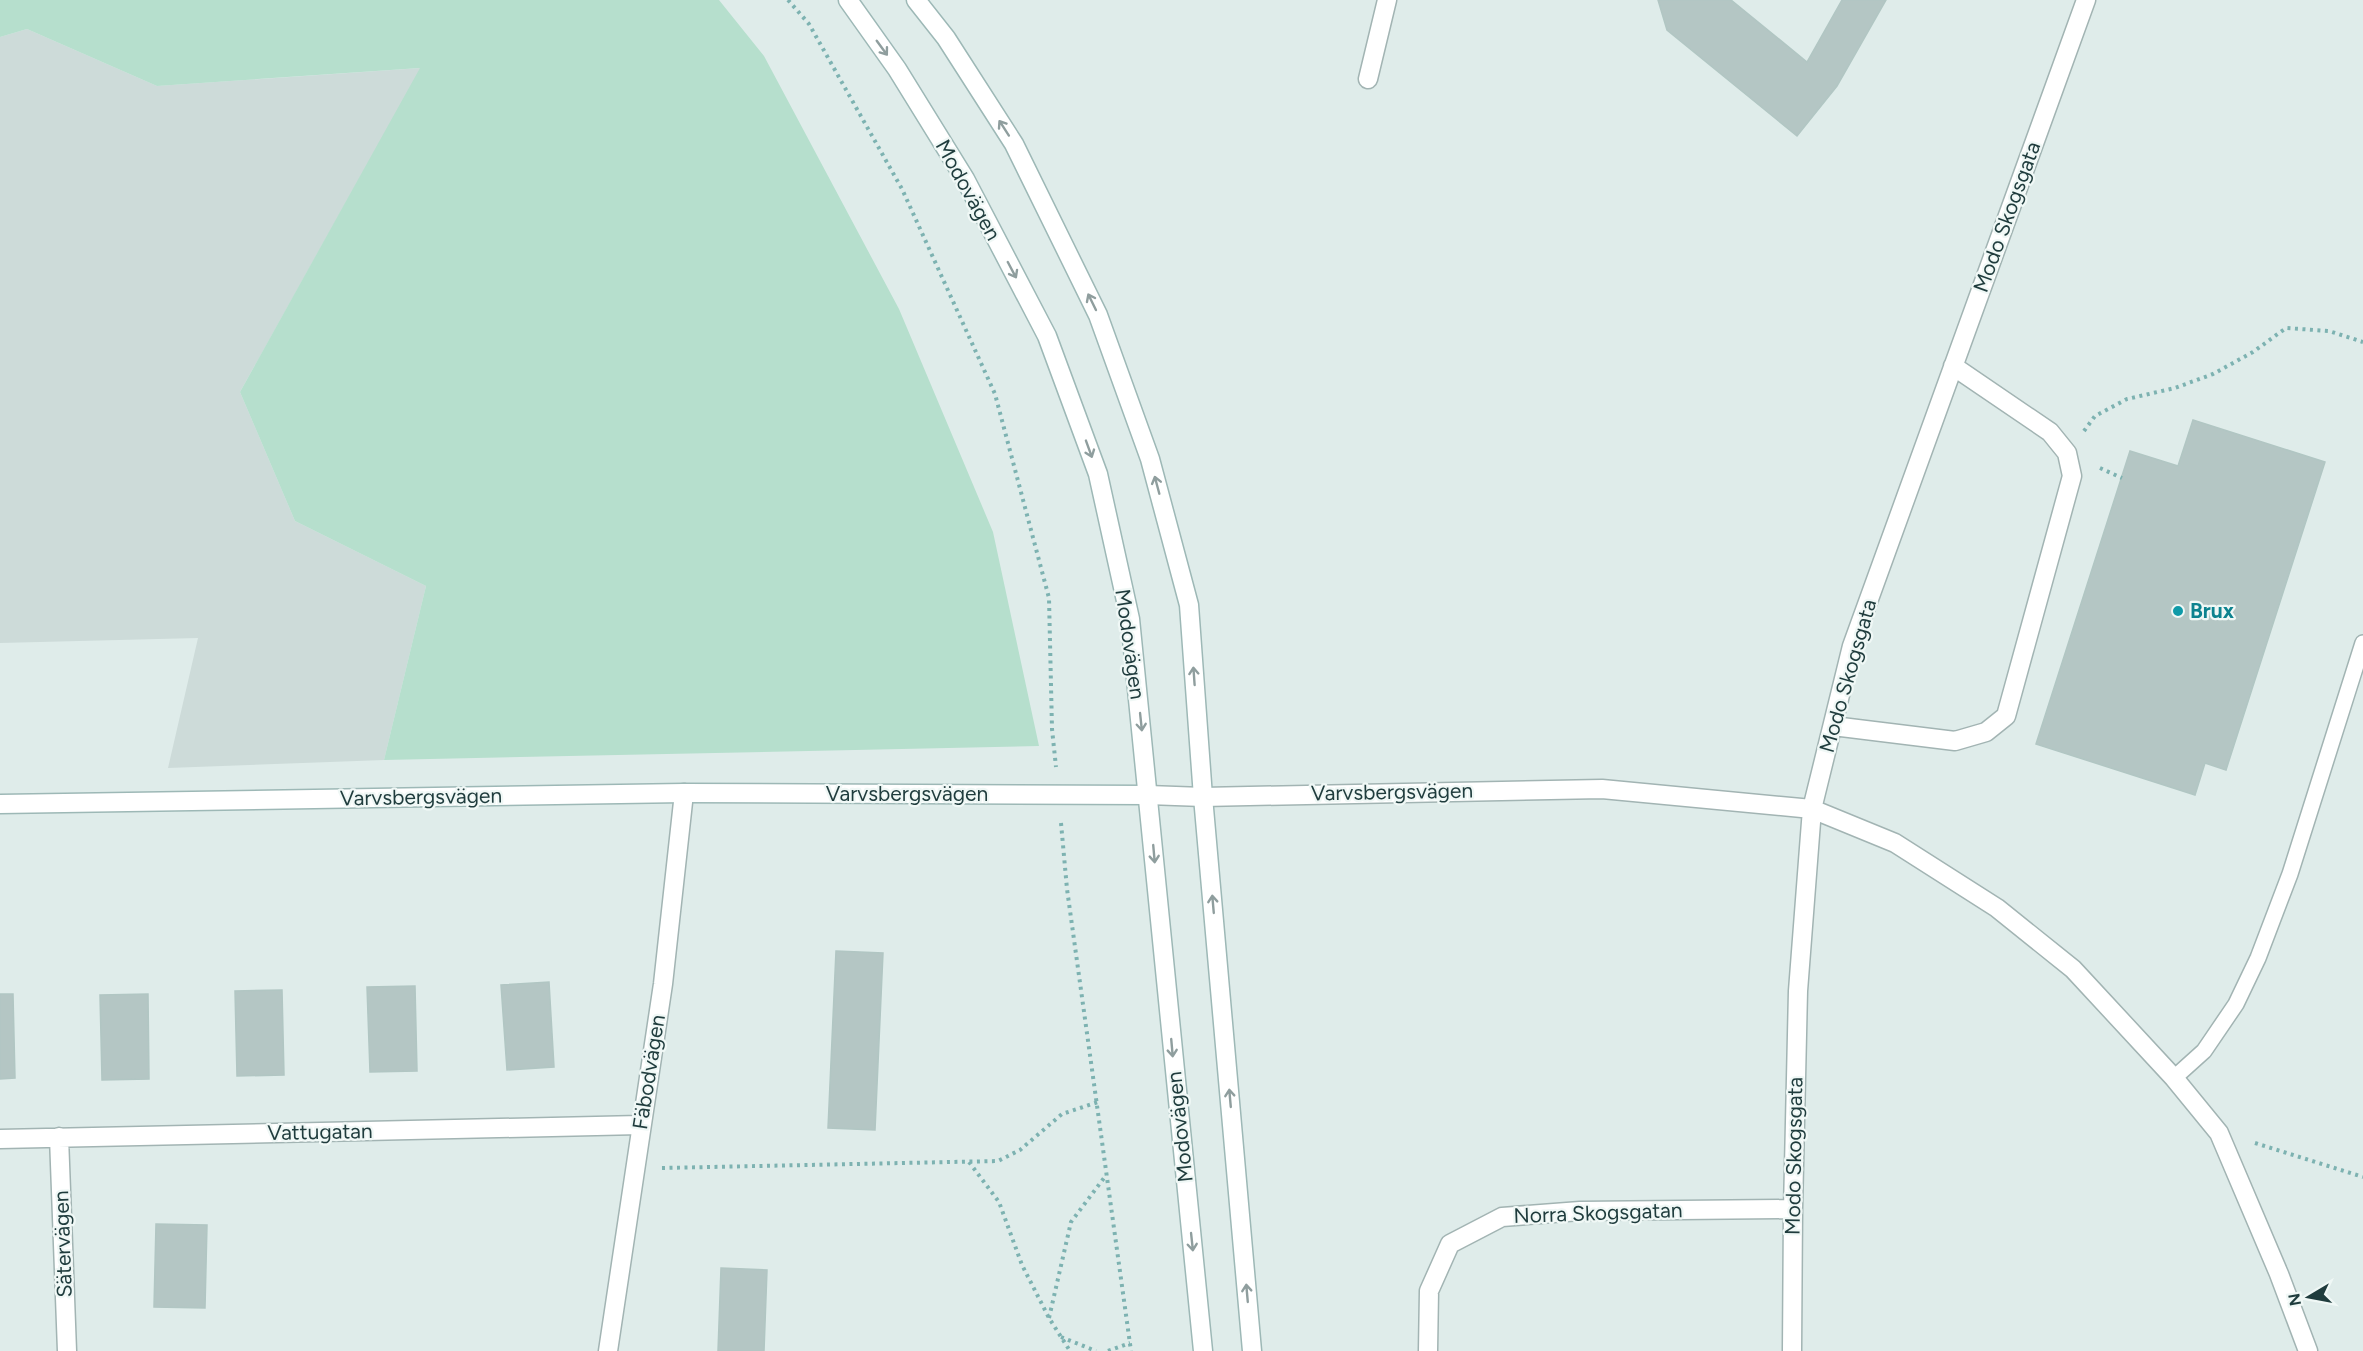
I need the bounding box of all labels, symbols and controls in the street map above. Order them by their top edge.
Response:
one-way arrow [875,39,888,55]
one-way arrow [998,120,1010,137]
street label: Modovägen [931,135,1006,244]
street label: Modo Skogsgata [1968,138,2045,296]
one-way arrow [1007,260,1018,278]
one-way arrow [1085,293,1097,311]
one-way arrow [1084,439,1095,457]
one-way arrow [1151,476,1163,495]
street label: Modovägen [1110,587,1151,701]
street label: Modo Skogsgata [1814,596,1881,755]
place label: Brux [2190,598,2235,623]
marker: Brux [2171,604,2185,618]
one-way arrow [1188,667,1199,687]
one-way arrow [1136,711,1147,731]
street label: Varvsbergsvägen [1311,778,1473,805]
street label: Varvsbergsvägen [826,781,988,806]
street label: Varvsbergsvägen [340,783,502,810]
one-way arrow [1149,843,1160,863]
one-way arrow [1207,895,1218,915]
street label: Fäbodvägen [627,1013,670,1131]
one-way arrow [1167,1037,1178,1057]
street label: Modovägen [1161,1070,1198,1184]
street label: Modo Skogsgata [1780,1077,1807,1235]
one-way arrow [1224,1089,1235,1109]
street label: Vattugatan [267,1118,373,1145]
street label: Sätervägen [48,1190,77,1298]
street label: Norra Skogsgatan [1513,1197,1683,1228]
one-way arrow [1187,1231,1198,1251]
north arrow [2279,1267,2339,1327]
one-way arrow [1241,1283,1252,1303]
text: N [2284,1292,2305,1307]

